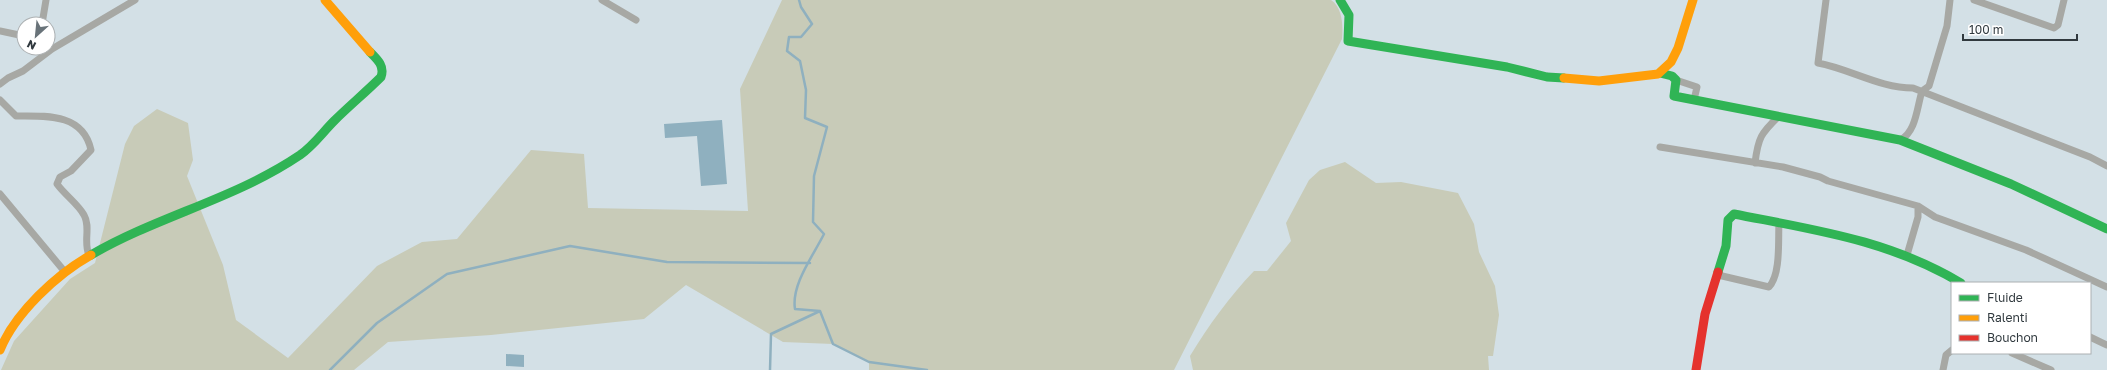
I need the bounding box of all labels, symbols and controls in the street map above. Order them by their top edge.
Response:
north arrow [16,16,56,56]
scale bar [1963,16,2077,42]
text: 100 m [1969,22,2003,37]
text: N [25,38,38,53]
legend [1951,282,2091,354]
text: Fluide [1987,290,2023,305]
text: Ralenti [1987,310,2028,325]
text: Bouchon [1987,330,2038,345]

